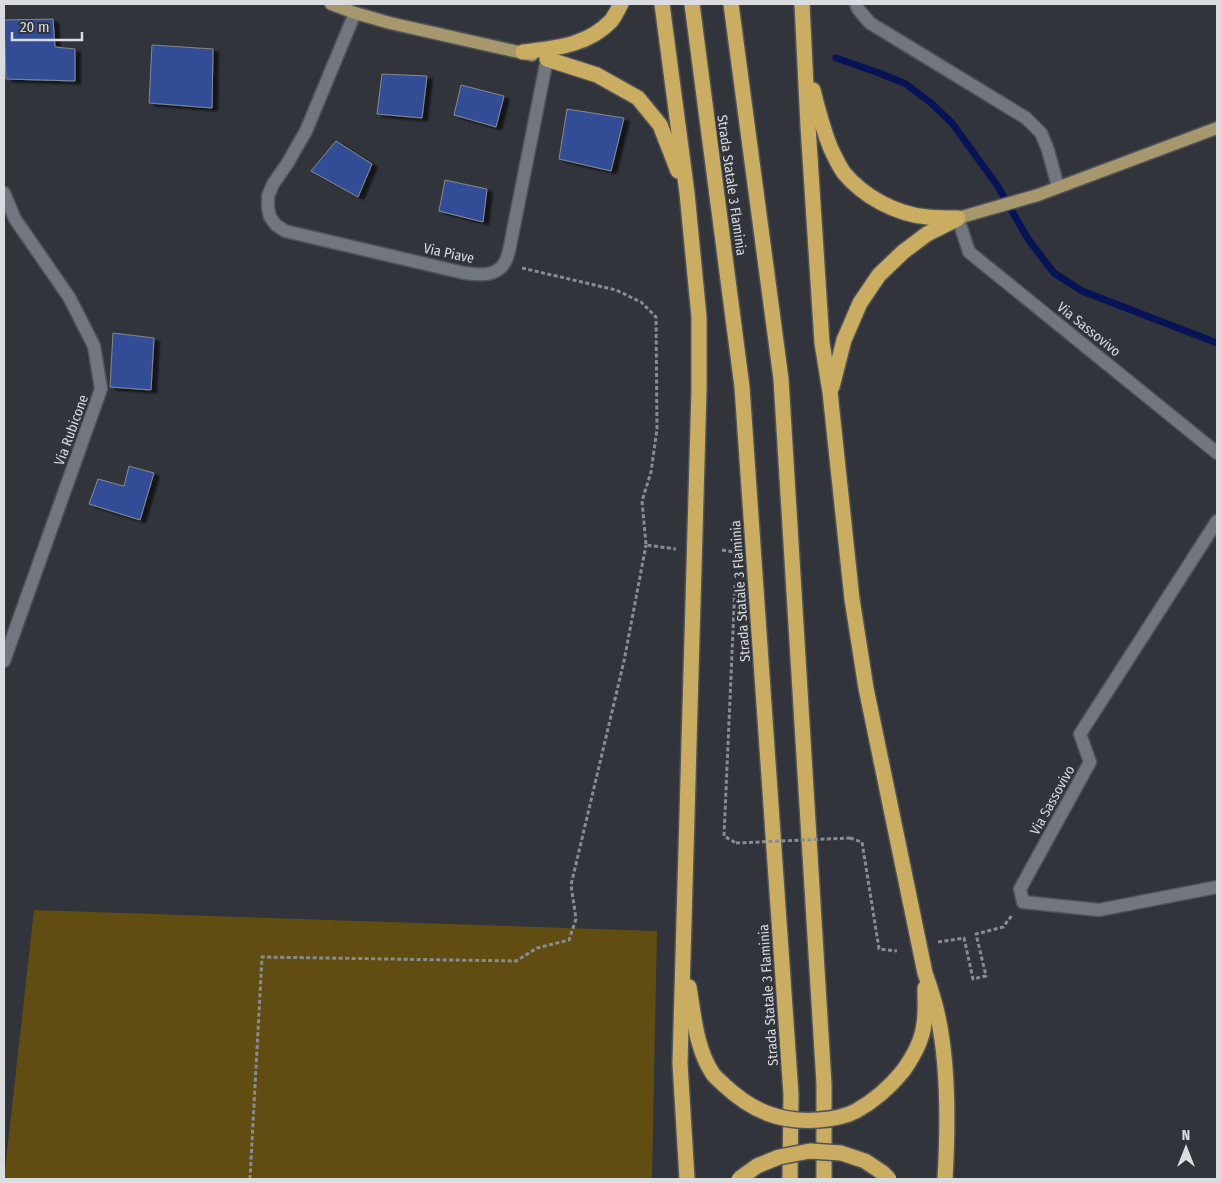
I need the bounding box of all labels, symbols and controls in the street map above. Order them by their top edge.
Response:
scale bar [12,10,82,42]
text: 20 m [20,18,50,36]
street label: Strada Statale 3 Flaminia [713,114,750,257]
street label: Via Piave [422,240,476,267]
street label: Via Sassovivo [1053,299,1124,360]
street label: Via Rubicone [51,392,92,468]
street label: Strada Statale 3 Flaminia [727,519,754,662]
street label: Via Sassovivo [1026,762,1079,838]
street label: Strada Statale 3 Flaminia [755,923,782,1066]
north arrow [1161,1123,1211,1173]
text: N [1182,1127,1190,1144]

